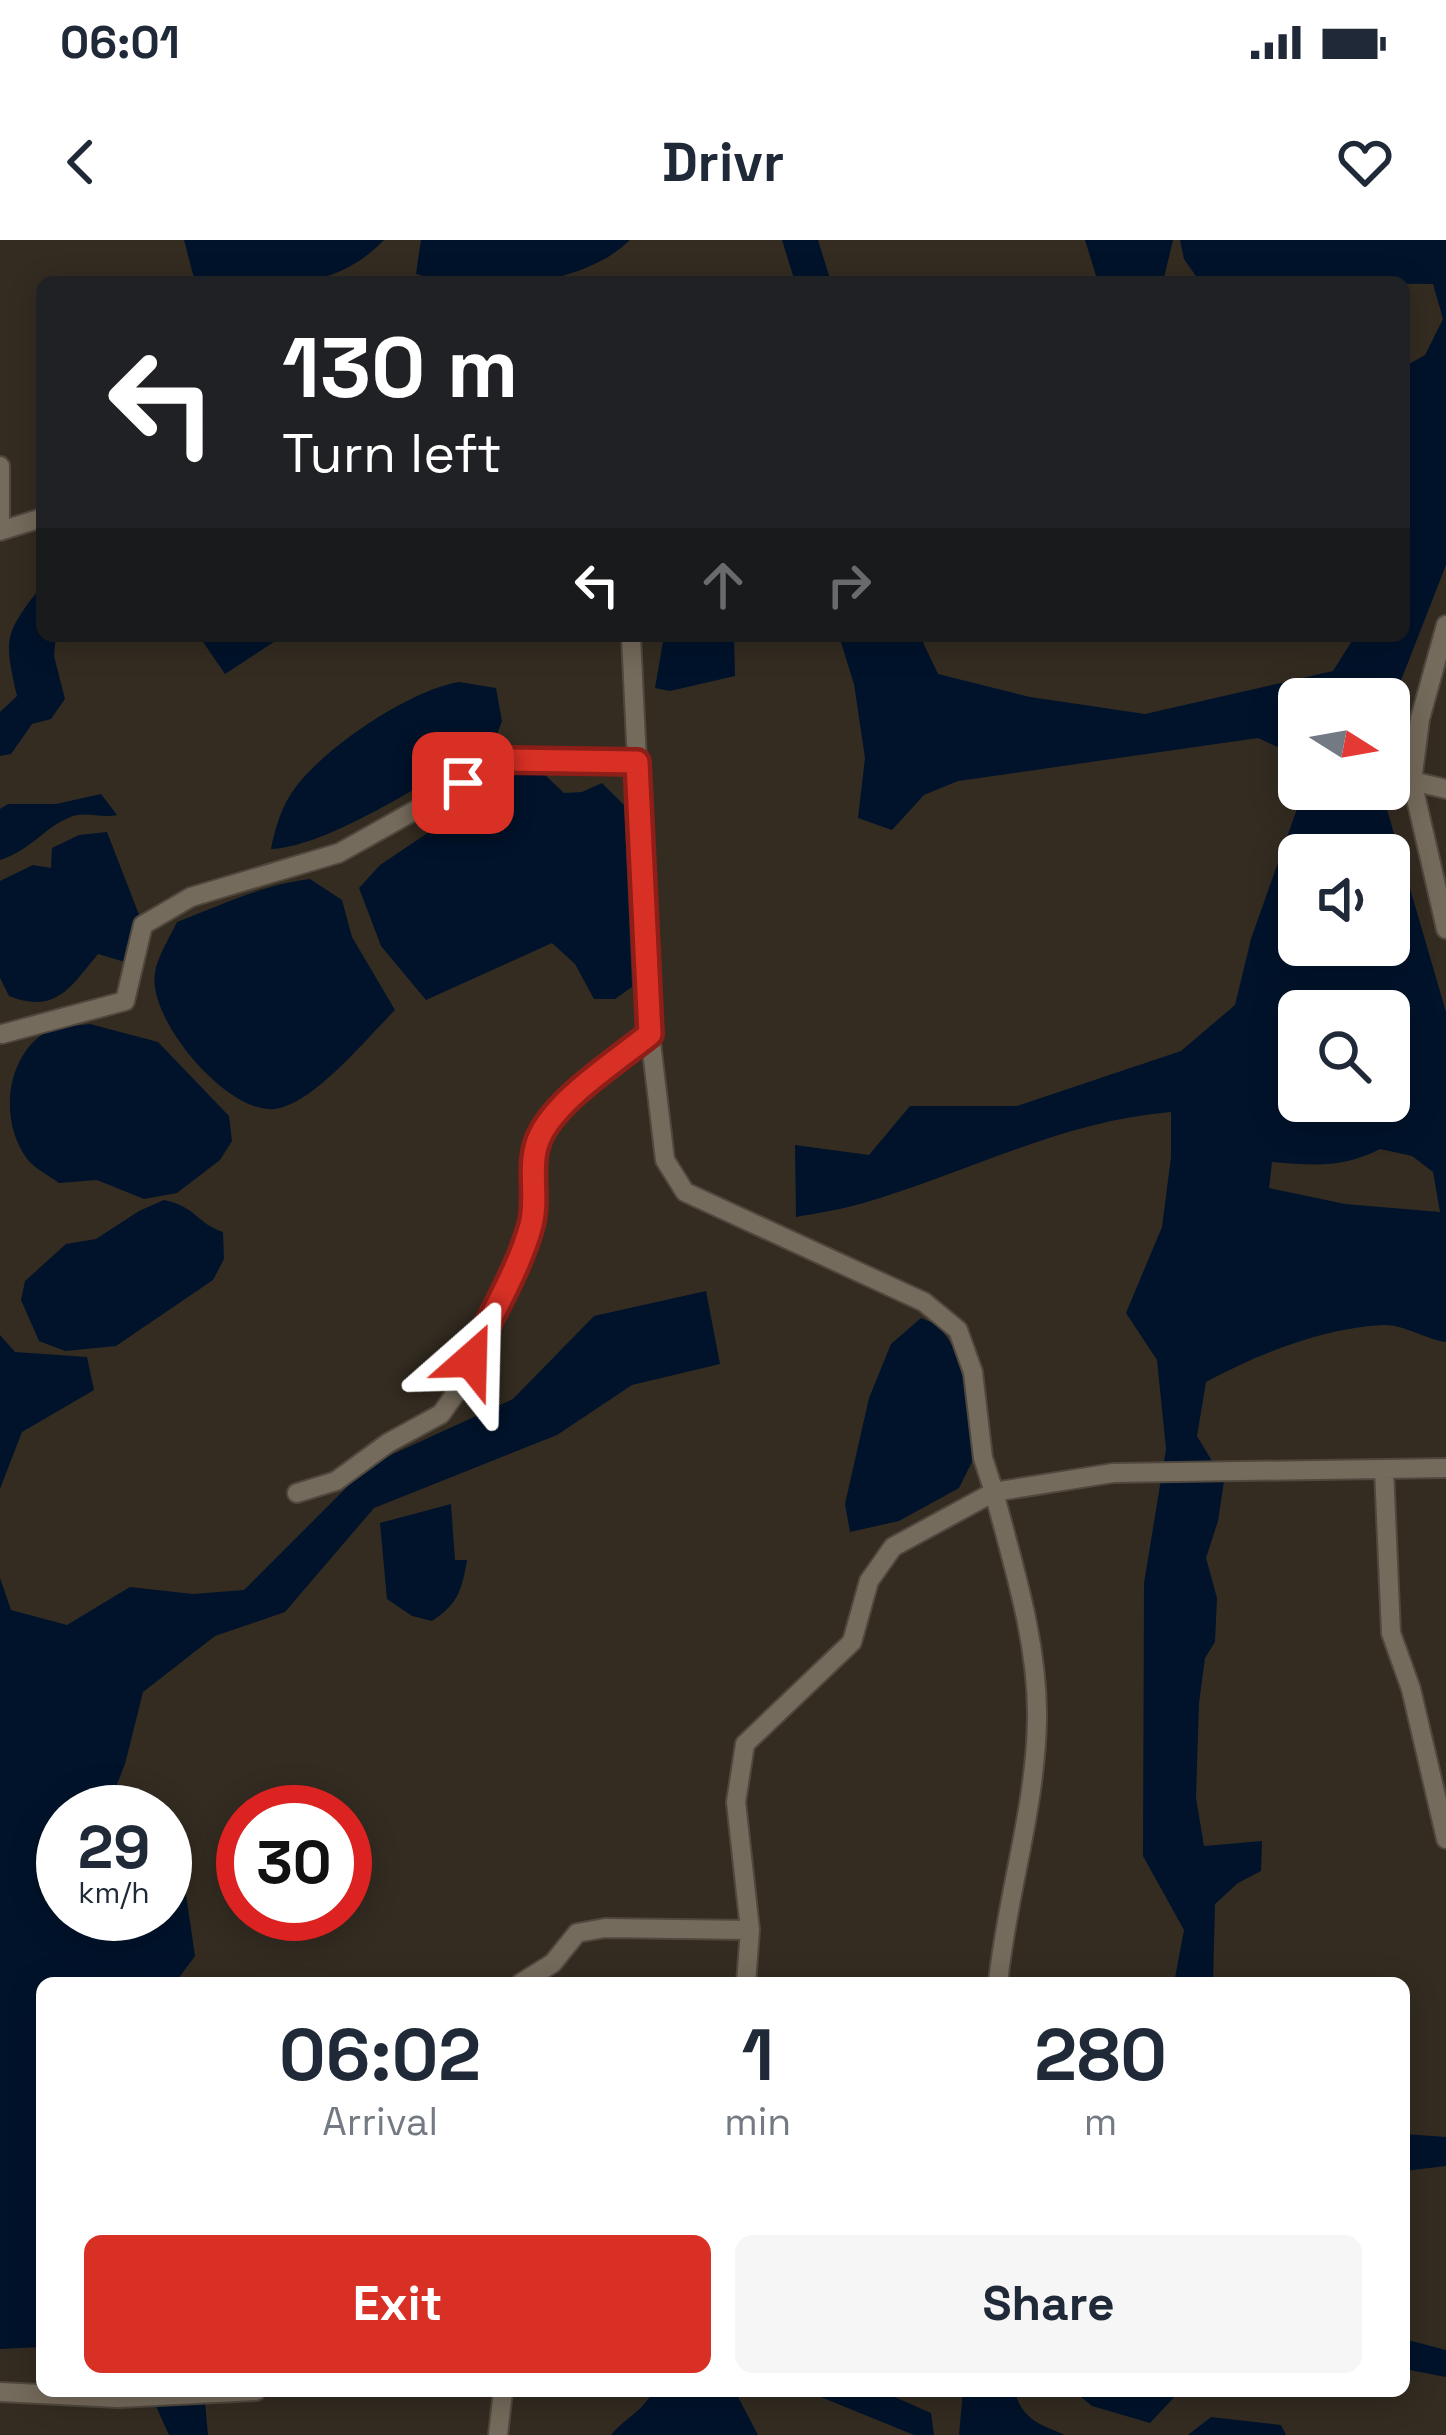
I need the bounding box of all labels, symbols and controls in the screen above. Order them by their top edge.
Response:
text: 06:01 [60,14,180,71]
text: Drivr [662,128,784,197]
icon: back [48,129,114,195]
icon: heart [1332,129,1398,195]
text: 130 m [282,314,519,422]
icon: left [84,324,240,480]
text: Turn left [282,419,502,488]
icon: left [564,552,630,618]
icon: ahead [690,552,756,618]
icon: right [816,552,882,618]
north arrow [1278,678,1410,810]
map controls [1278,678,1410,1122]
pin [412,732,514,834]
icon: arrive [430,750,496,816]
button: sound [1278,834,1410,966]
button: search [1278,990,1410,1122]
position arrow [408,1297,534,1423]
speed limit sign: 30 [216,1785,372,1941]
text: 29 [78,1809,150,1886]
text: km/h [78,1873,150,1912]
text: 06:02 [279,2009,481,2101]
text: 1 [741,2009,774,2101]
text: 280 [1034,2009,1167,2101]
text: Arrival [322,2097,438,2146]
text: min [724,2097,791,2146]
text: m [1084,2097,1117,2146]
button: Exit [84,2235,711,2373]
button: Share [735,2235,1362,2373]

